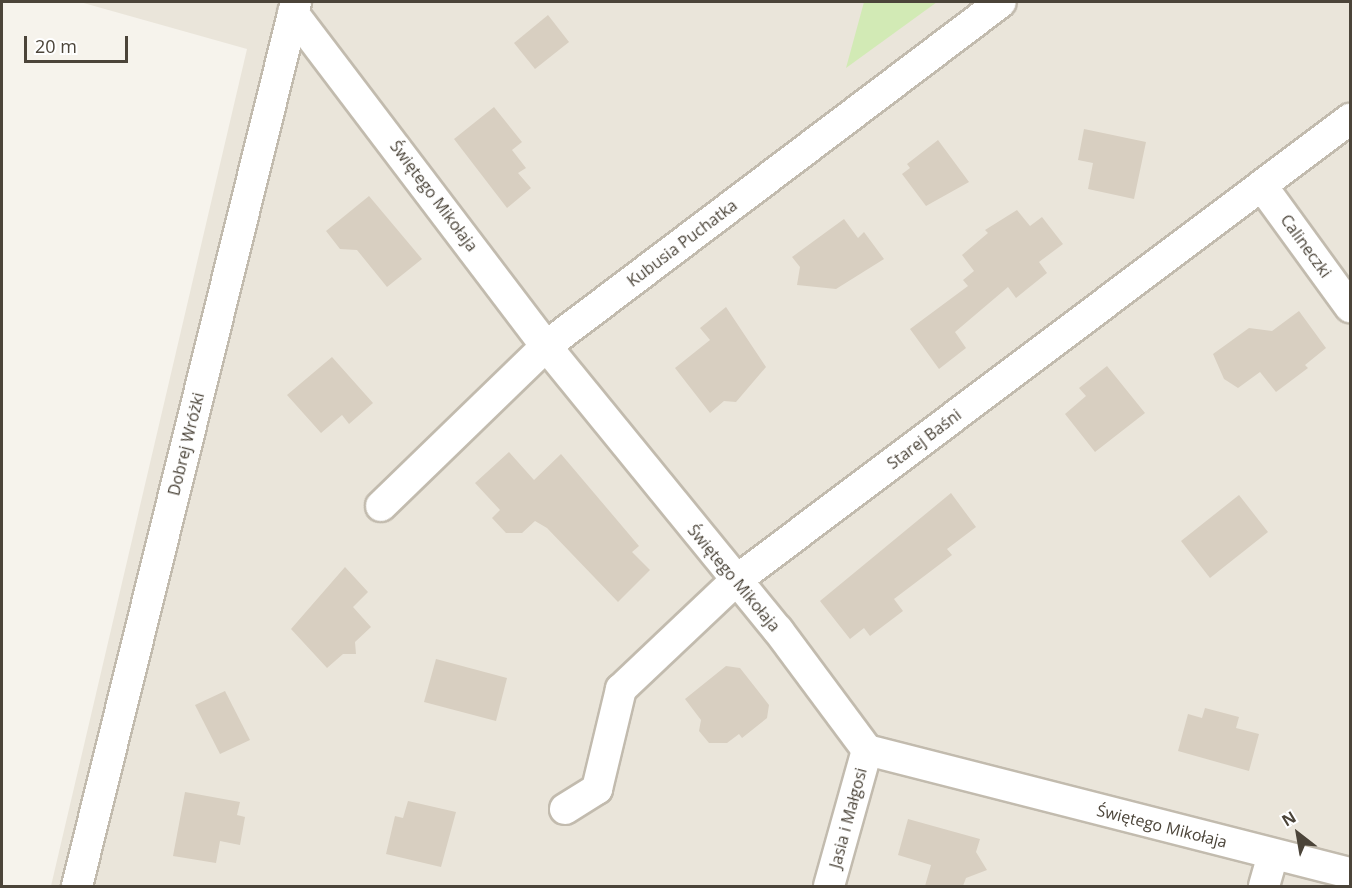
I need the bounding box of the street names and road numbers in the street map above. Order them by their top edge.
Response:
street label: Świętego Mikołaja [386,137,482,255]
street label: Kubusia Puchatka [623,195,741,291]
street label: Calineczki [1277,211,1335,281]
street label: Dobrej Wróżki [164,390,208,498]
street label: Starej Baśni [883,405,965,473]
street label: Świętego Mikołaja [684,521,784,635]
street label: Jasia i Małgosi [825,766,871,870]
street label: Świętego Mikołaja [1095,801,1229,851]

